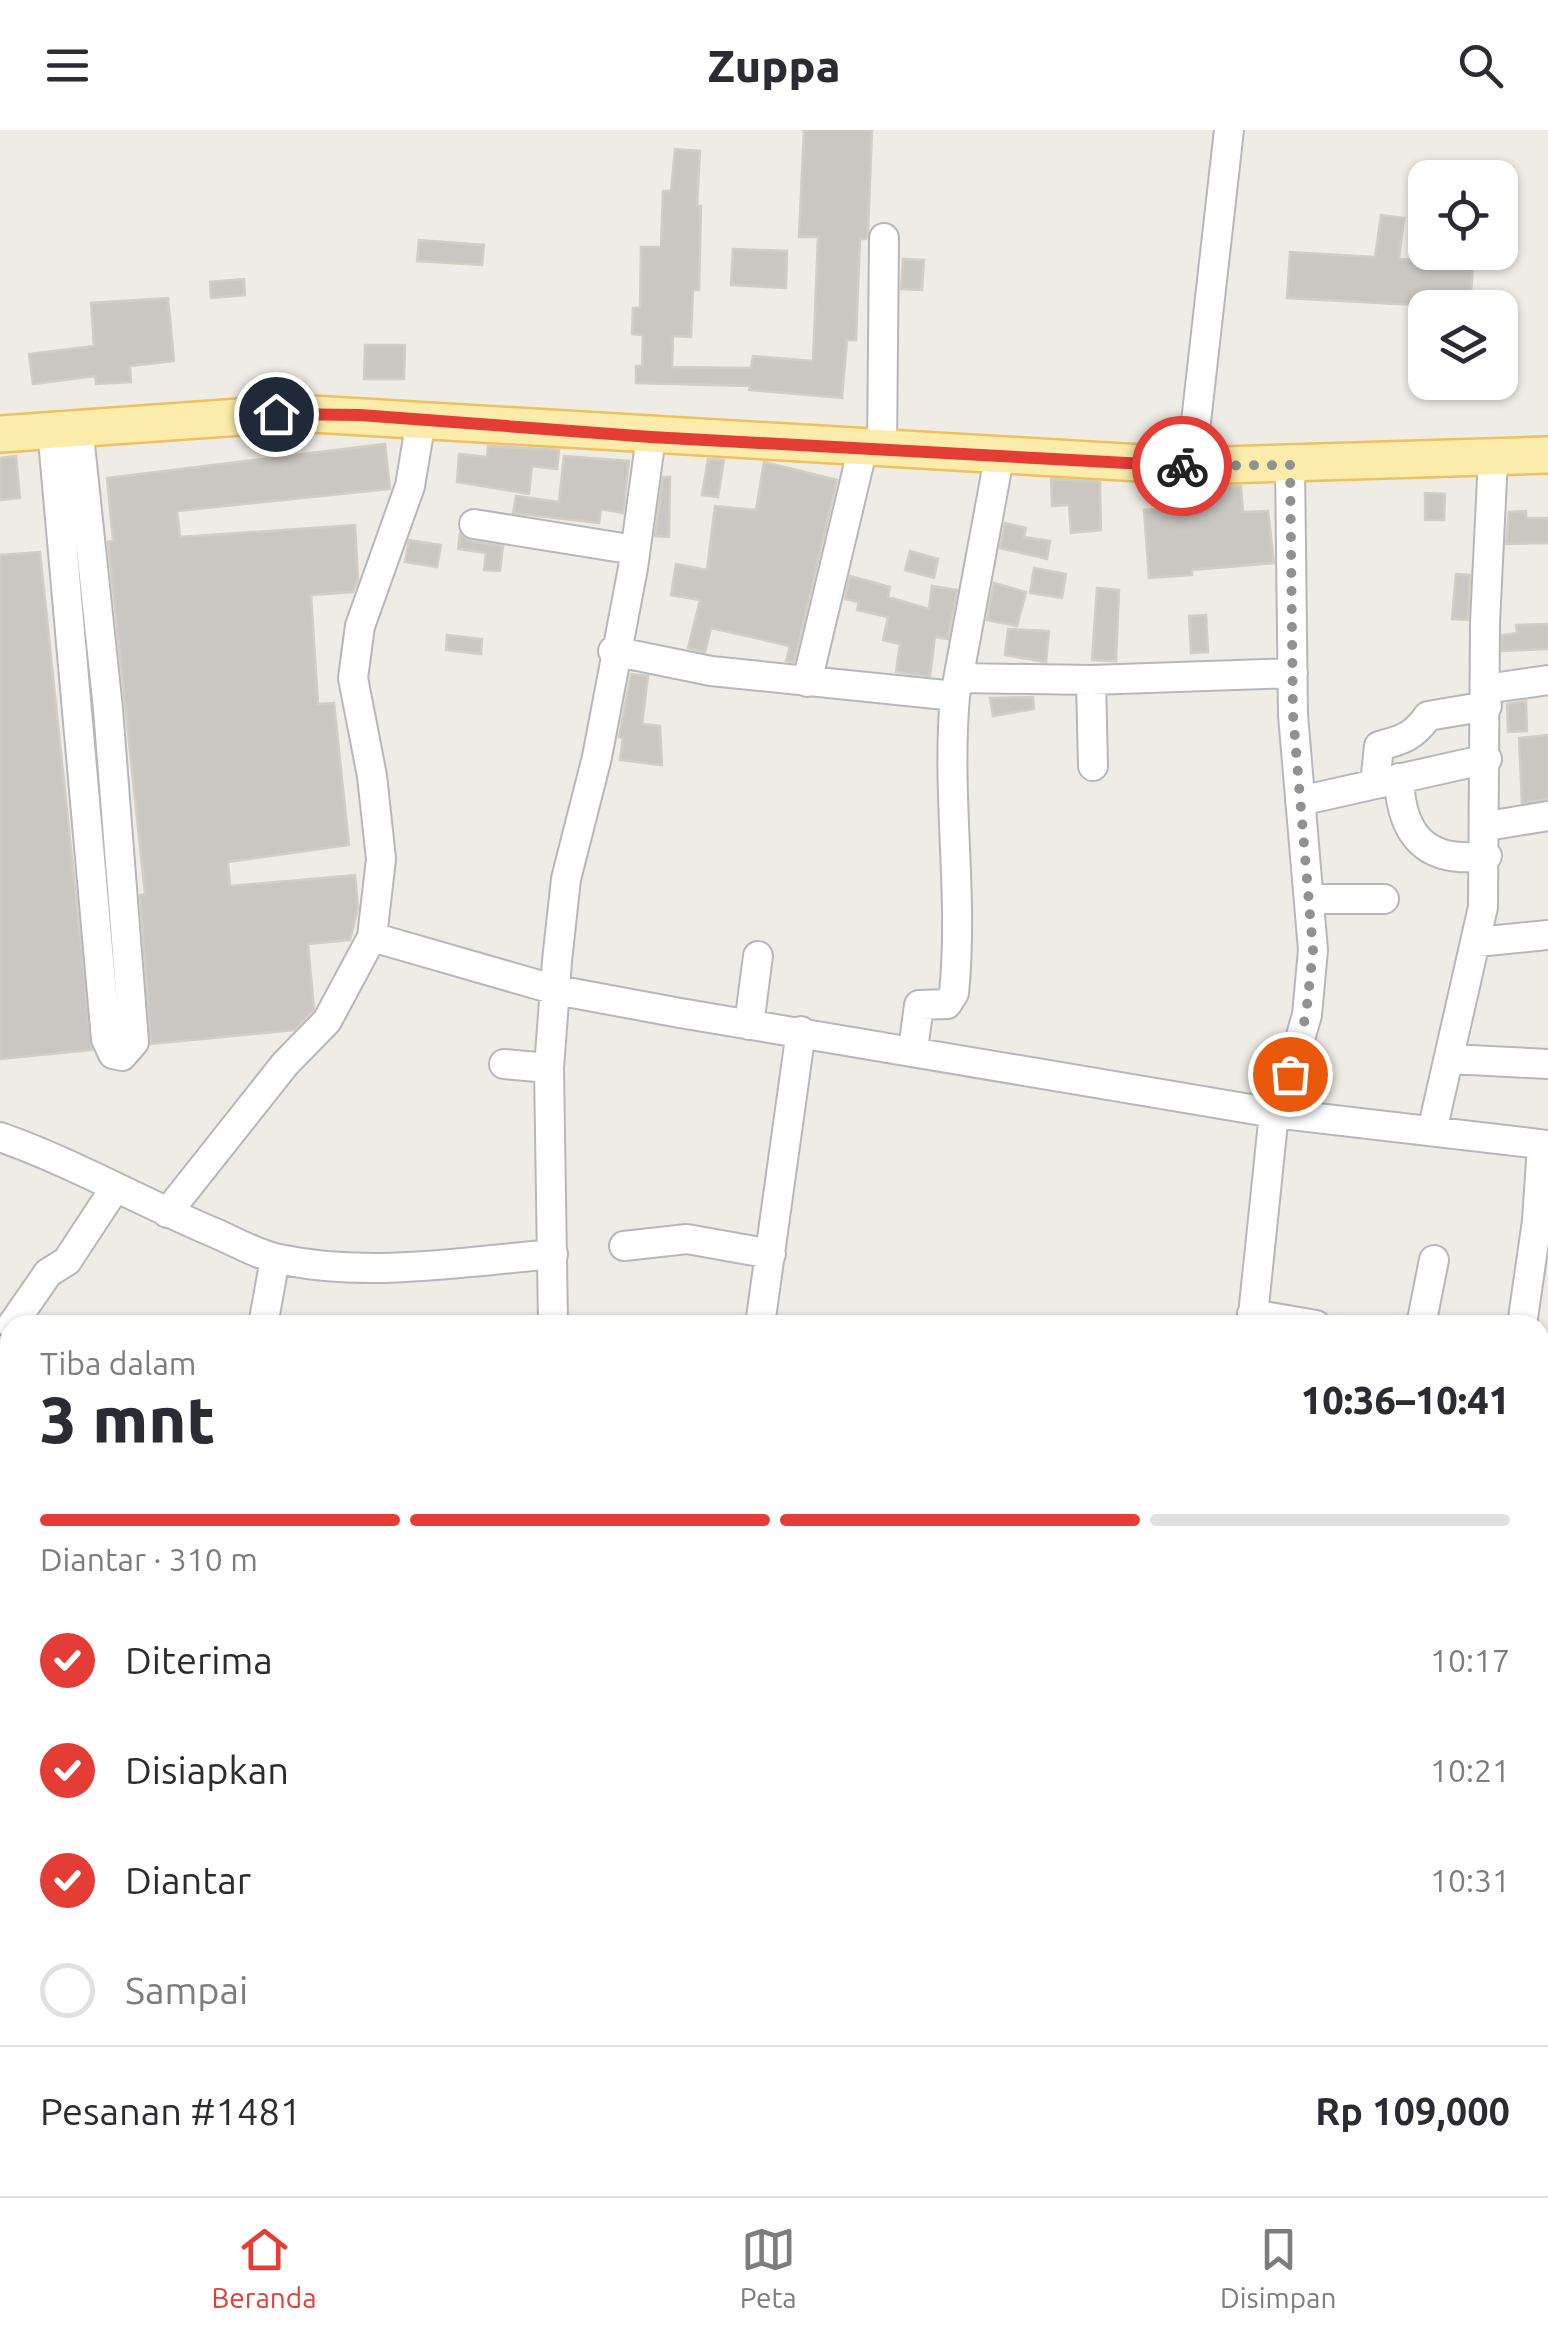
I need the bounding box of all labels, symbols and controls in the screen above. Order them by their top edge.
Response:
icon: menu [40,38,95,93]
icon: search [1453,38,1508,93]
text: Zuppa [707,40,841,91]
map controls [1408,160,1518,400]
button: locate [1408,160,1518,270]
button: layers [1408,290,1518,400]
pin [234,372,319,457]
icon: home [249,387,304,442]
courier [1132,416,1232,516]
icon: bike [1155,439,1210,494]
pin [1248,1032,1333,1117]
icon: bag [1263,1047,1318,1102]
text: Tiba dalam [40,1345,196,1381]
text: 10:36–10:41 [1301,1379,1510,1421]
text: 3 mnt [40,1382,215,1455]
text: Diantar · 310 m [40,1541,258,1577]
icon: check [40,1633,95,1688]
text: Diterima [125,1639,273,1681]
text: 10:17 [1430,1642,1510,1678]
icon: check [40,1743,95,1798]
text: Disiapkan [125,1749,289,1791]
text: 10:21 [1430,1752,1510,1788]
icon: check [40,1853,95,1908]
text: Diantar [125,1859,251,1901]
text: 10:31 [1430,1862,1510,1898]
text: Sampai [125,1969,248,2011]
text: Pesanan #1481 [40,2090,301,2132]
text: Rp 109,000 [1315,2090,1510,2132]
tab: Beranda [212,2222,317,2313]
tab: Peta [740,2222,797,2313]
tab: Disimpan [1220,2222,1336,2313]

